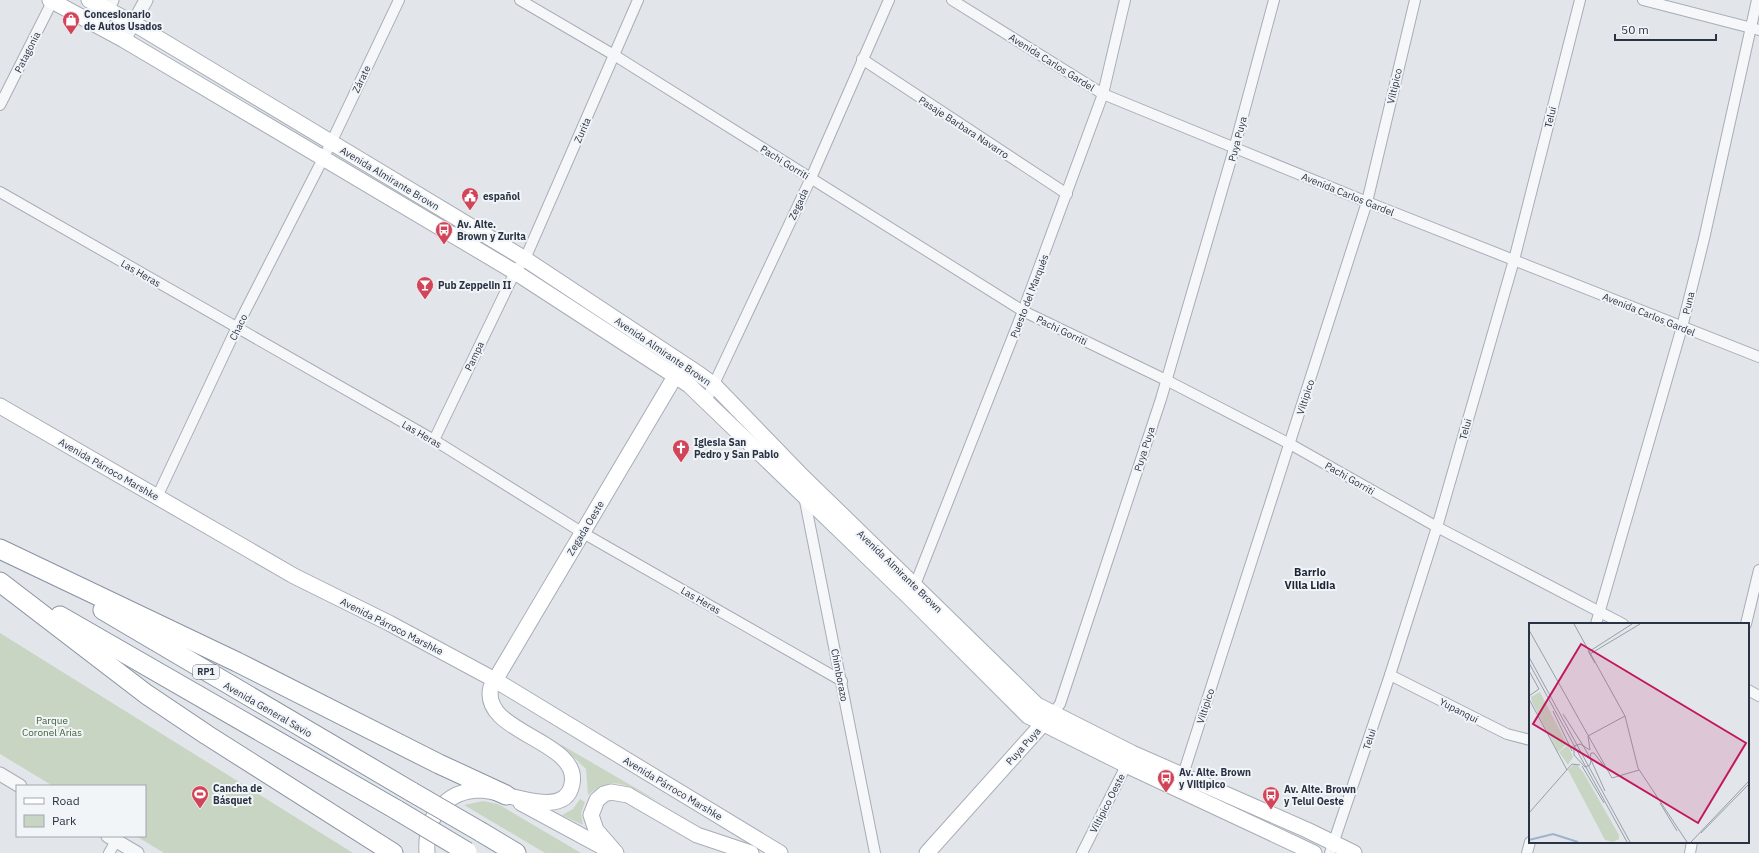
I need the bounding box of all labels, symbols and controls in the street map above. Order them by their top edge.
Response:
place label: Concesionario de Autos Usados [84,8,162,33]
shop icon: Concesionario de Autos Usados [61,10,81,35]
scale bar [1615,16,1716,42]
text: 50 m [1621,22,1649,37]
street label: Patagonia [12,29,44,75]
street label: Avenida Carlos Gardel [1006,31,1097,94]
street label: Zárate [349,63,374,95]
street label: Viltipico [1384,67,1405,105]
street label: Pasaje Barbara Navarro [916,93,1012,162]
street label: Telui [1542,105,1559,129]
street label: Puya Puya [1225,114,1250,163]
street label: Zurita [571,115,594,145]
street label: Pachi Gorriti [758,142,812,183]
street label: Avenida Almirante Brown [338,144,442,213]
street label: Avenida Carlos Gardel [1300,170,1396,219]
public building icon: español [460,186,480,211]
street label: Zegada [786,186,812,222]
place label: español [483,190,520,203]
place label: Av. Alte. Brown y Zurita [457,218,526,243]
bus stop icon: Av. Alte. Brown y Zurita [434,220,454,245]
street label: Puesto del Marqués [1007,252,1051,340]
street label: Las Heras [118,257,163,290]
bar icon: Pub Zeppelin II [415,275,435,300]
place label: Pub Zeppelin II [438,279,511,292]
street label: Avenida Carlos Gardel [1601,290,1697,339]
street label: Puna [1679,290,1698,316]
street label: Chaco [227,312,251,343]
street label: Pachi Gorriti [1034,312,1089,348]
street label: Avenida Almirante Brown [612,314,713,389]
street label: Pampa [462,339,487,373]
street label: Viltipico [1294,378,1317,416]
street label: Telui [1456,417,1475,441]
street label: Las Heras [399,418,444,451]
street label: Puya Puya [1131,425,1158,473]
street label: Avenida Párroco Marshke [56,435,162,504]
place label: Iglesia San Pedro y San Pablo [694,436,779,461]
church icon: Iglesia San Pedro y San Pablo [671,438,691,463]
street label: Pachi Gorriti [1323,459,1377,498]
street label: Zegada Oeste [564,498,607,558]
street label: Avenida Almirante Brown [854,527,945,616]
district label: Barrio Villa Lidia [1285,565,1335,592]
street label: Las Heras [678,584,723,617]
street label: Avenida Párroco Marshke [338,595,446,658]
inset map [1529,623,1749,843]
street label: Chimborazo [828,648,851,703]
road number: RP1 [193,665,219,679]
street label: Avenida General Savio [221,679,315,740]
street label: Viltipico [1194,687,1217,725]
street label: Yupanqui [1437,695,1480,726]
park label: Parque Coronel Arias [22,714,82,739]
street label: Puya Puya [1003,724,1044,768]
street label: Telui [1360,727,1379,751]
street label: Avenida Párroco Marshke [621,754,725,824]
place label: Av. Alte. Brown y Viltipico [1179,766,1251,791]
bus stop icon: Av. Alte. Brown y Viltipico [1156,768,1176,793]
street label: Viltipico Oeste [1087,771,1128,835]
place label: Cancha de Básquet [213,782,262,807]
place label: Av. Alte. Brown y Telui Oeste [1284,783,1356,808]
sports icon: Cancha de Básquet [190,784,210,809]
legend [16,785,146,837]
bus stop icon: Av. Alte. Brown y Telui Oeste [1261,785,1281,810]
text: Road [52,793,80,808]
text: Park [52,813,77,828]

